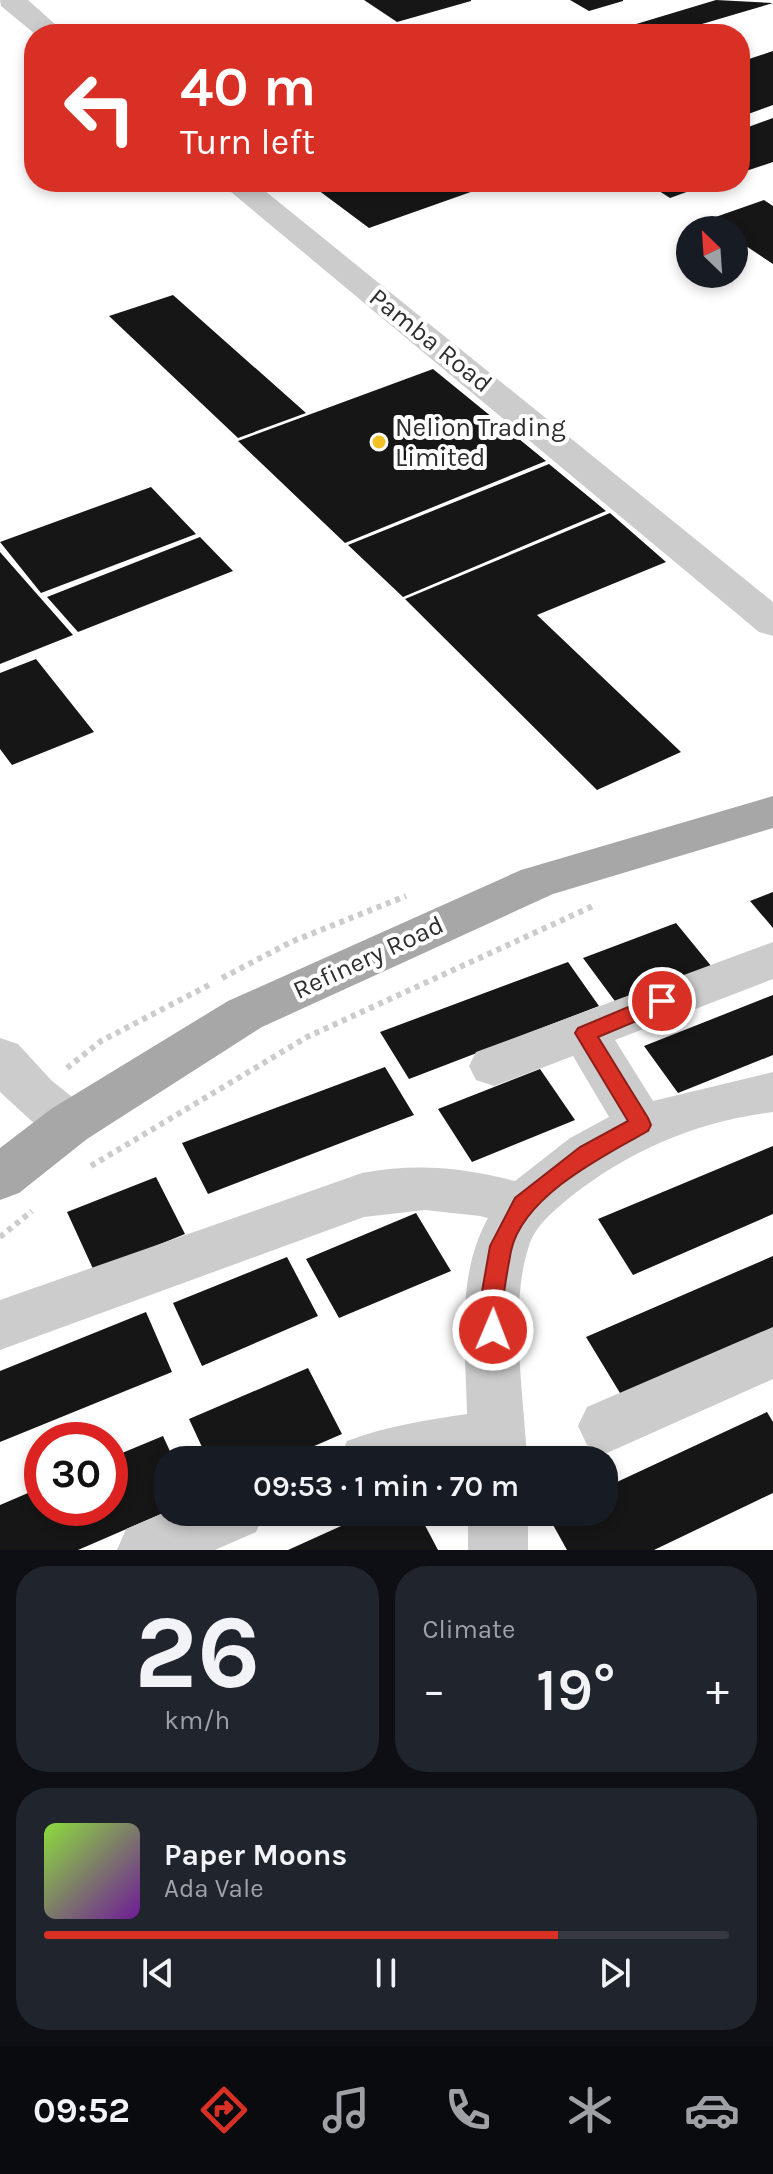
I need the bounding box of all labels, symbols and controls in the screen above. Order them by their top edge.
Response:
text: 40 m [180,54,316,119]
icon: left [48,56,152,160]
text: Turn left [180,121,315,163]
north arrow [676,216,748,288]
map controls [676,216,748,288]
street label: Pamba Road [363,282,498,399]
place label: Nelion Trading Limited [395,412,566,473]
marker: Nelion Trading Limited [370,433,388,451]
street label: Refinery Road [288,909,448,1006]
pin [628,967,696,1035]
icon: arrive [640,979,684,1023]
position arrow [451,1288,535,1372]
speed limit sign: 30 [24,1422,128,1526]
text: 09:53 · 1 min · 70 m [253,1468,519,1504]
text: 26 [134,1592,260,1713]
text: Climate [423,1614,515,1645]
text: 19° [536,1655,616,1725]
text: − [423,1665,446,1716]
text: + [706,1665,729,1716]
text: km/h [164,1705,230,1736]
text: Paper Moons [164,1837,347,1873]
text: Ada Vale [164,1873,264,1904]
icon: previous [136,1951,180,1995]
icon: pause [364,1951,408,1995]
icon: next [593,1951,637,1995]
icon: directions [196,2082,252,2138]
icon: music [318,2082,374,2138]
icon: phone [440,2082,496,2138]
icon: climate [562,2082,618,2138]
icon: car [684,2082,740,2138]
text: 09:52 [33,2089,130,2131]

